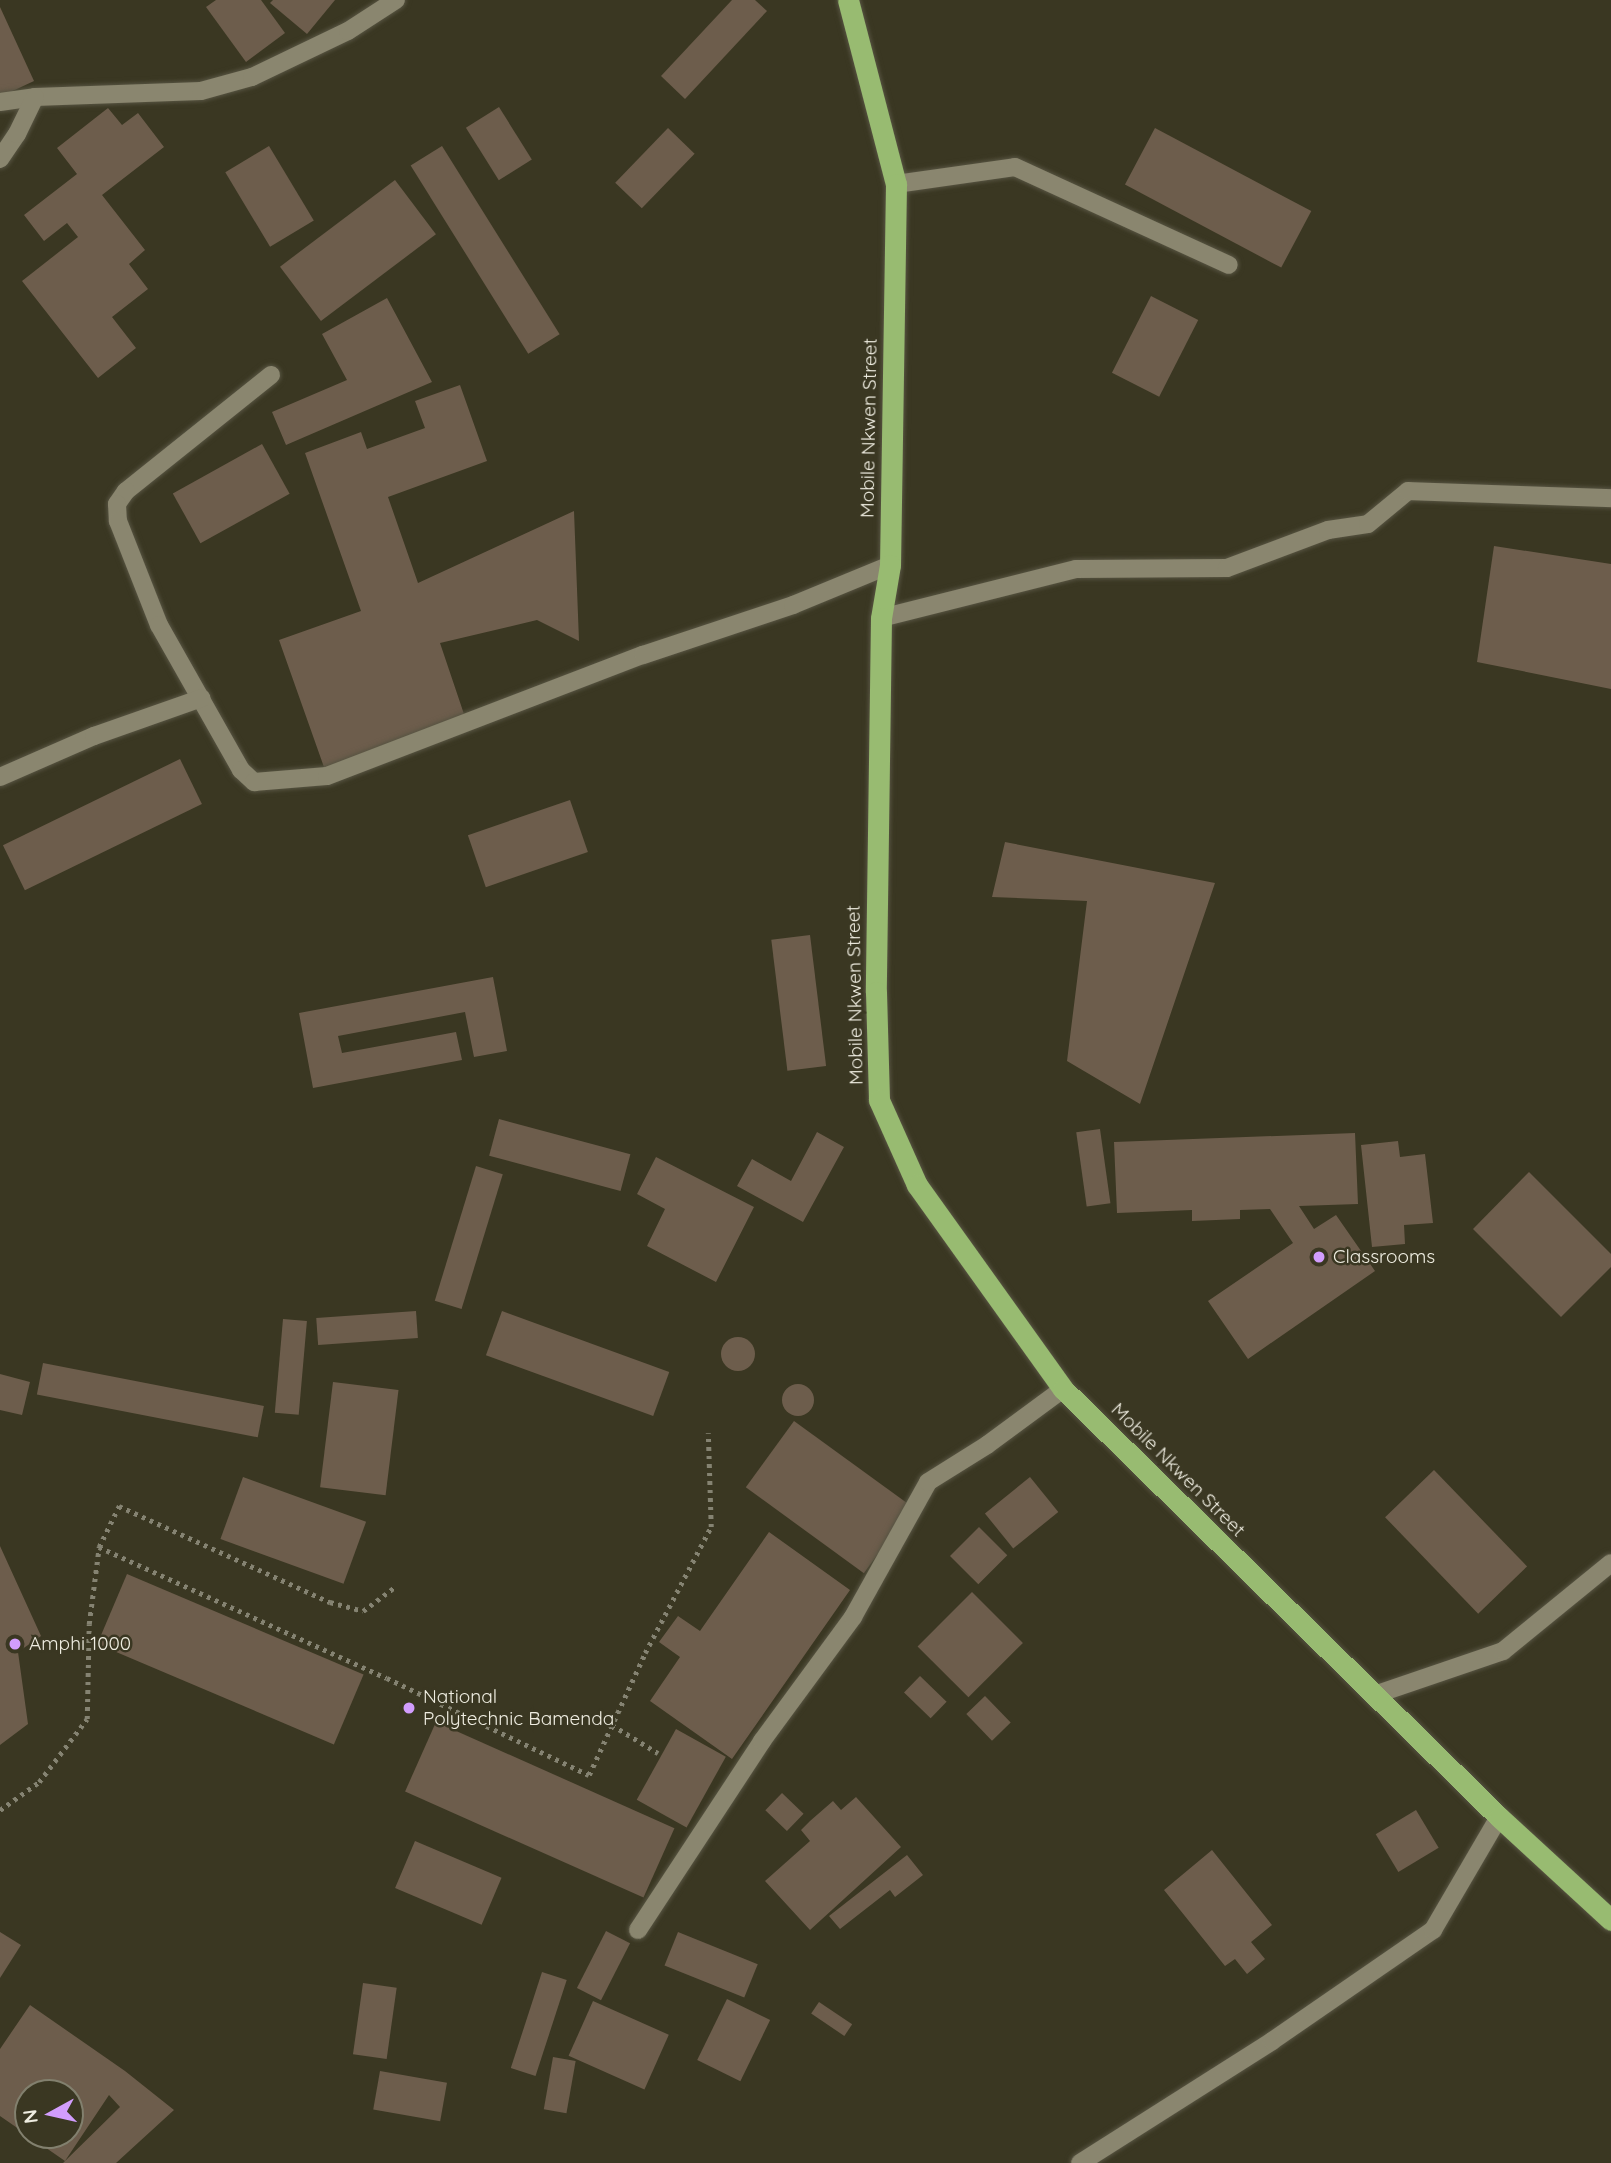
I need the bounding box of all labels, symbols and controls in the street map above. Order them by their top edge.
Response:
street label: Mobile Nkwen Street [856,338,882,518]
street label: Mobile Nkwen Street [842,905,868,1085]
place label: Classrooms [1333,1246,1435,1268]
marker: Classrooms [1311,1249,1327,1265]
street label: Mobile Nkwen Street [1106,1398,1250,1542]
place label: Amphi 1000 [29,1633,131,1655]
marker: Amphi 1000 [7,1636,23,1652]
place label: National Polytechnic Bamenda [423,1686,614,1730]
marker: National Polytechnic Bamenda [401,1700,417,1716]
north arrow [14,2079,84,2149]
text: N [17,2108,43,2125]

